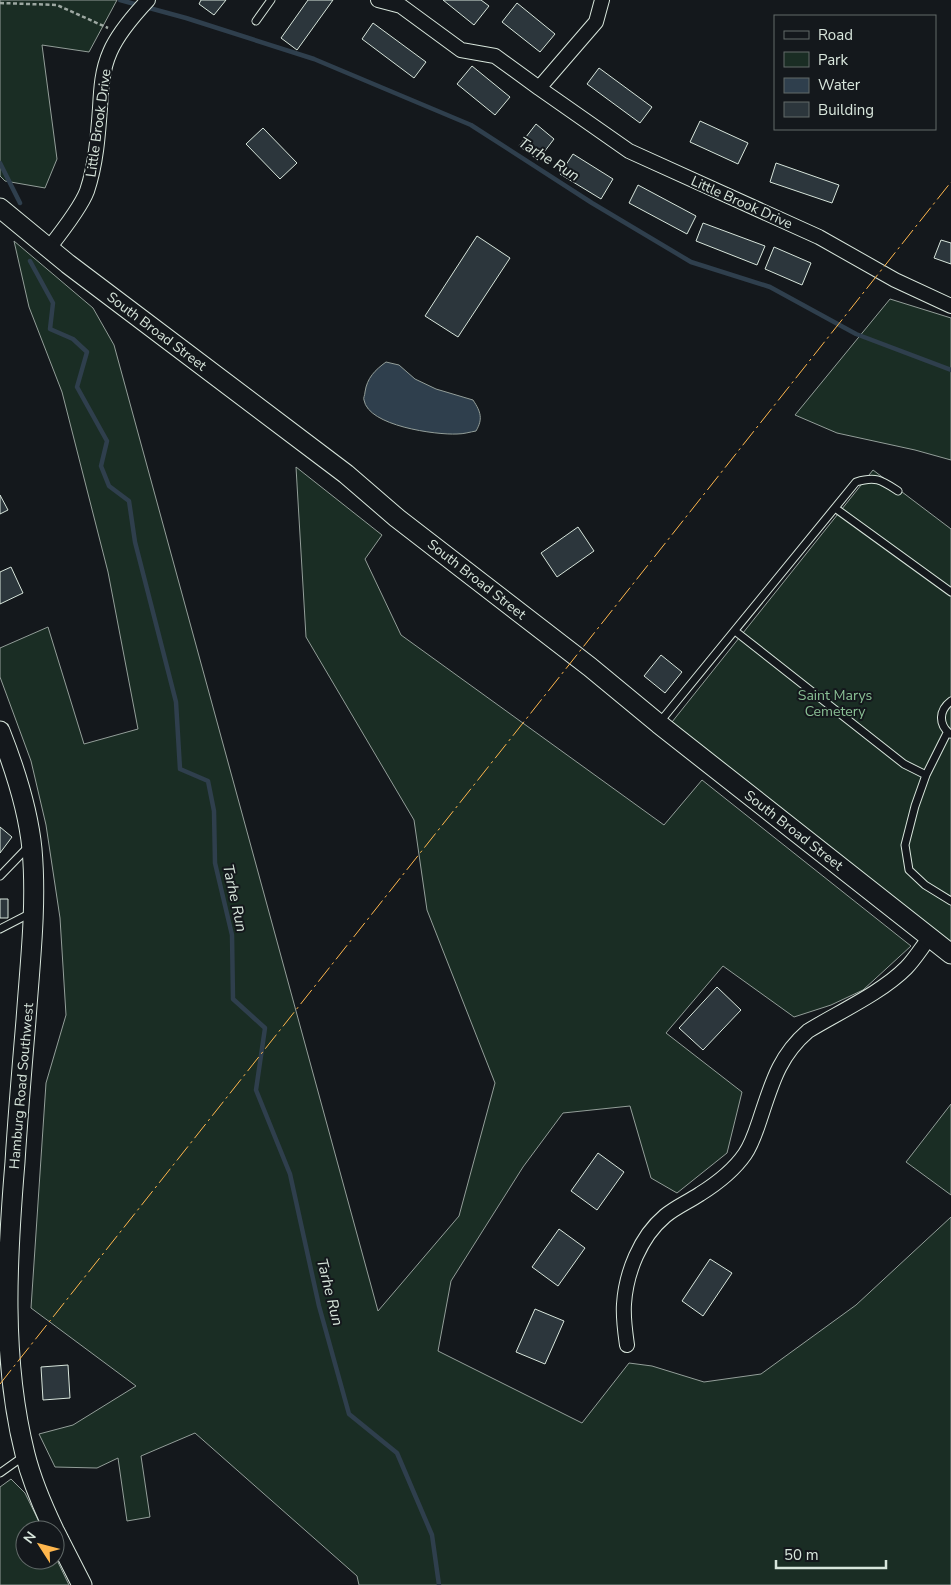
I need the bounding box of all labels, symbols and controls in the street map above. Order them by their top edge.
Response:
legend [774,15,936,130]
text: Road [818,25,853,45]
text: Park [818,50,848,70]
street label: Little Brook Drive [81,68,116,179]
text: Water [818,75,861,95]
text: Building [818,100,874,120]
water label: Tarhe Run [515,132,583,186]
street label: Little Brook Drive [688,172,796,233]
street label: South Broad Street [103,288,211,375]
street label: South Broad Street [423,535,530,624]
park label: Saint Marys Cemetery [798,686,872,721]
street label: South Broad Street [740,786,847,875]
water label: Tarhe Run [218,862,252,934]
street label: Hamburg Road Southwest [5,1002,38,1170]
water label: Tarhe Run [312,1256,348,1328]
north arrow [15,1520,65,1570]
text: N [19,1528,41,1547]
scale bar [776,1538,886,1570]
text: 50 m [784,1545,819,1565]

